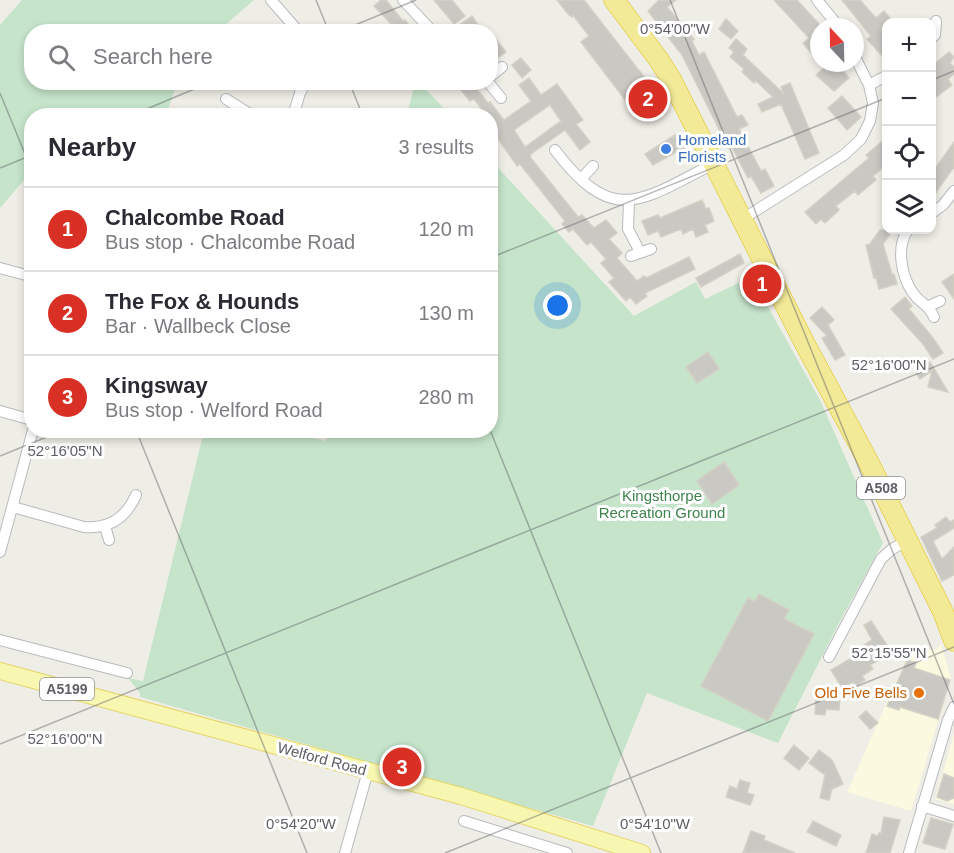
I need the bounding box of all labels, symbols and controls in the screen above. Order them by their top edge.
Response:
north arrow [810,18,864,72]
map controls [882,18,936,234]
button: + [882,18,936,72]
text: 0°54'00"W [640,20,711,37]
search box [24,24,498,90]
icon: search [45,41,78,74]
text: Search here [93,44,213,69]
button: − [882,72,936,126]
pin: 2 [628,76,668,122]
button: locate [882,126,936,180]
place label: Homeland Florists [678,131,746,165]
text: Nearby [48,132,136,162]
text: 3 results [398,136,474,158]
marker: Homeland Florists [659,142,673,156]
button: layers [882,180,936,234]
text: Chalcombe Road [105,205,285,230]
text: 1 [62,218,73,240]
text: 120 m [418,218,474,240]
text: Bus stop · Chalcombe Road [105,231,355,253]
pin: 1 [742,262,782,306]
text: The Fox & Hounds [105,289,299,314]
your location [543,291,572,320]
text: 2 [62,302,73,324]
text: 130 m [418,302,474,324]
text: Bar · Wallbeck Close [105,315,291,337]
text: 52°16'00"N [851,356,927,373]
text: Kingsway [105,373,208,398]
text: 3 [62,386,73,408]
text: 280 m [418,386,474,408]
text: Bus stop · Welford Road [105,399,323,421]
text: 52°16'05"N [27,442,103,459]
road number: A508 [857,477,905,499]
park label: Kingsthorpe Recreation Ground [599,487,725,521]
text: 52°15'55"N [851,644,927,661]
road number: A5199 [40,678,94,700]
place label: Old Five Bells [814,684,907,701]
marker: Old Five Bells [912,686,926,700]
text: 52°16'00"N [27,730,103,747]
street label: Welford Road [276,738,368,779]
pin: 3 [382,744,422,789]
text: 0°54'20"W [266,815,337,832]
text: 0°54'10"W [620,815,691,832]

